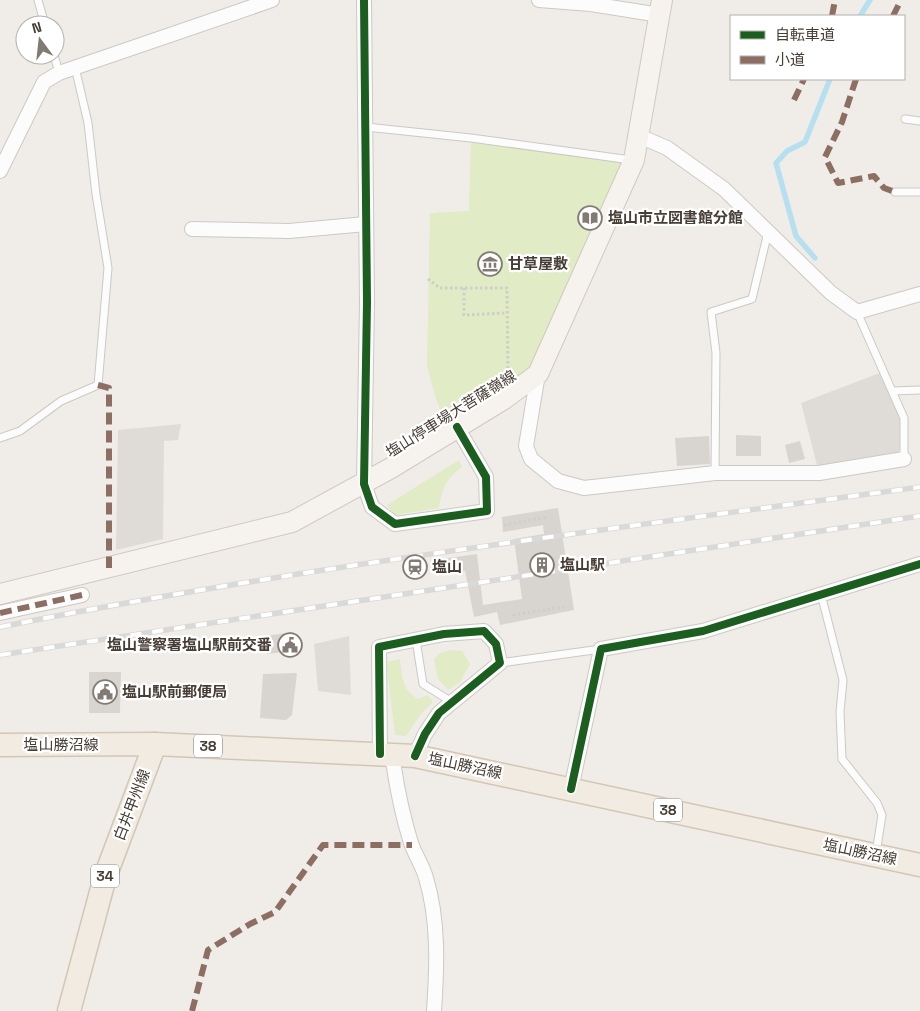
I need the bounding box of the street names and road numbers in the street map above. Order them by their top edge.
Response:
street label: 塩山停車場大菩薩嶺線 [382,366,519,461]
road number: 38 [194,734,222,758]
street label: 塩山勝沼線 [23,735,99,754]
street label: 塩山勝沼線 [426,748,504,783]
street label: 白井甲州線 [109,766,154,843]
road number: 38 [654,798,682,822]
street label: 塩山勝沼線 [821,834,899,869]
road number: 34 [91,864,119,888]

